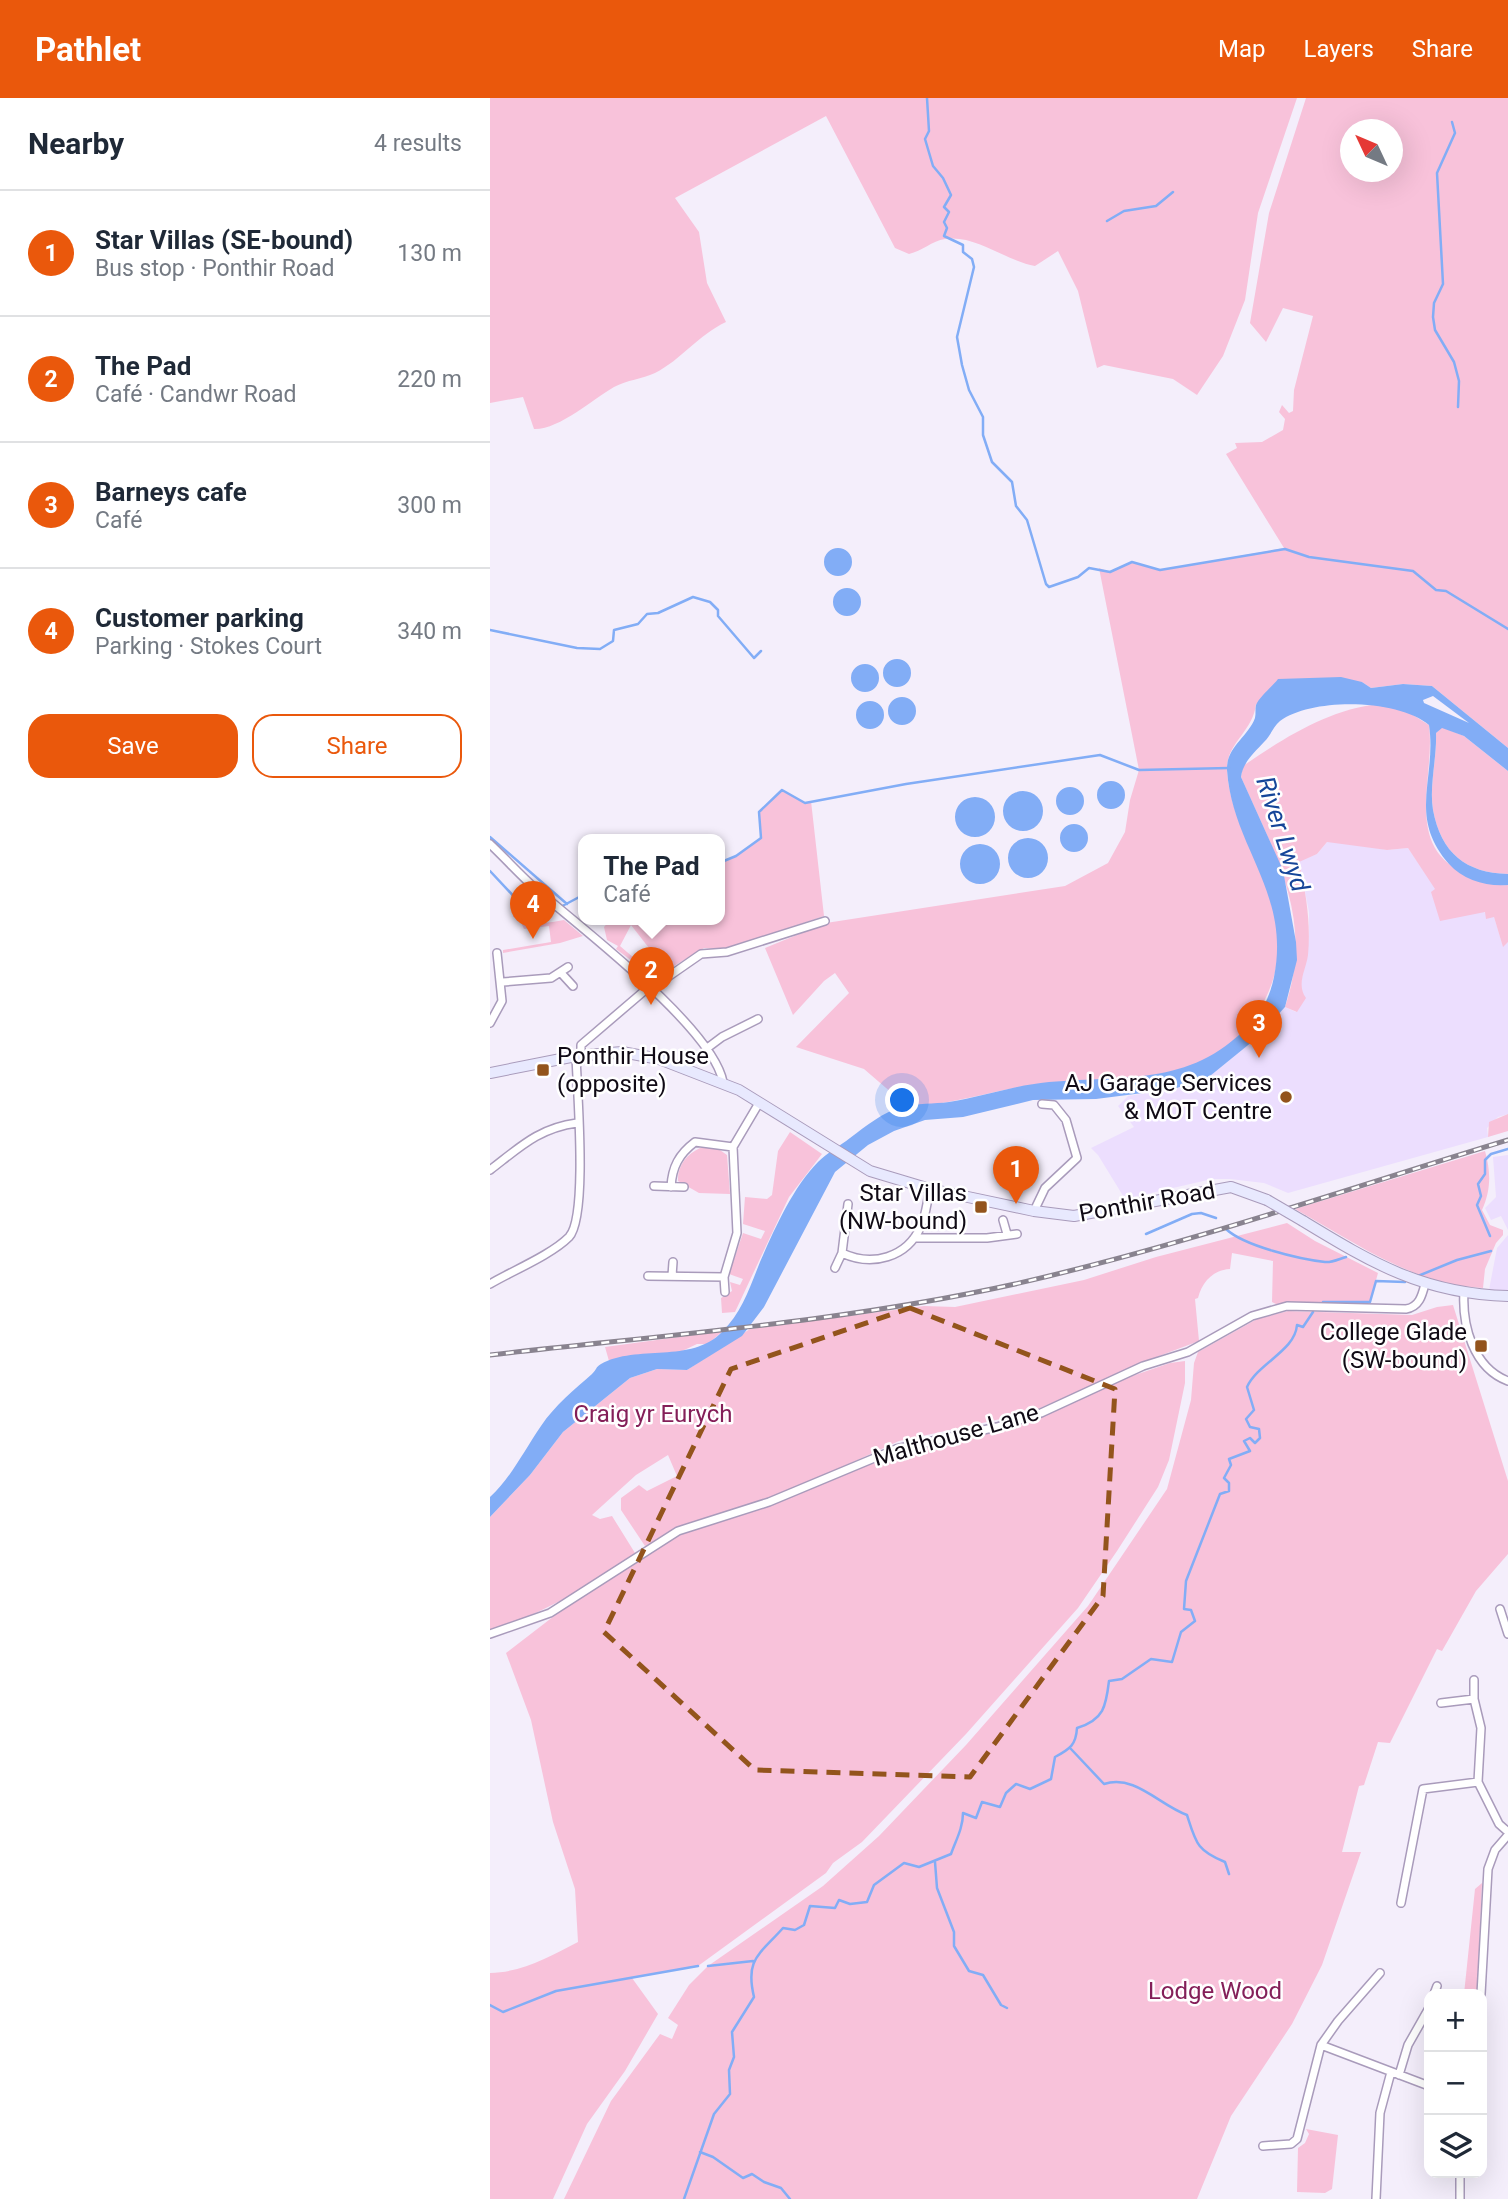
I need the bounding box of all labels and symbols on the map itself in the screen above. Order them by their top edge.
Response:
north arrow [1340,119,1403,182]
water label: River Lwyd [1250,773,1316,896]
pin: 4 [510,881,556,939]
pin: 2 [628,947,674,1005]
pin: 3 [1236,1000,1282,1058]
place label: Ponthir House (opposite) [557,1042,709,1098]
marker: Ponthir House (opposite) [535,1062,551,1078]
place label: AJ Garage Services & MOT Centre [1064,1069,1272,1125]
your location [885,1083,919,1117]
marker: AJ Garage Services & MOT Centre [1278,1089,1294,1105]
pin: 1 [993,1146,1039,1204]
street label: Ponthir Road [1077,1176,1217,1228]
place label: Star Villas (NW-bound) [839,1179,967,1235]
marker: Star Villas (NW-bound) [973,1199,989,1215]
place label: College Glade (SW-bound) [1320,1318,1467,1374]
marker: College Glade (SW-bound) [1473,1338,1489,1354]
street label: Malthouse Lane [870,1398,1042,1472]
park label: Craig yr Eurych [573,1400,733,1428]
park label: Lodge Wood [1148,1977,1282,2005]

